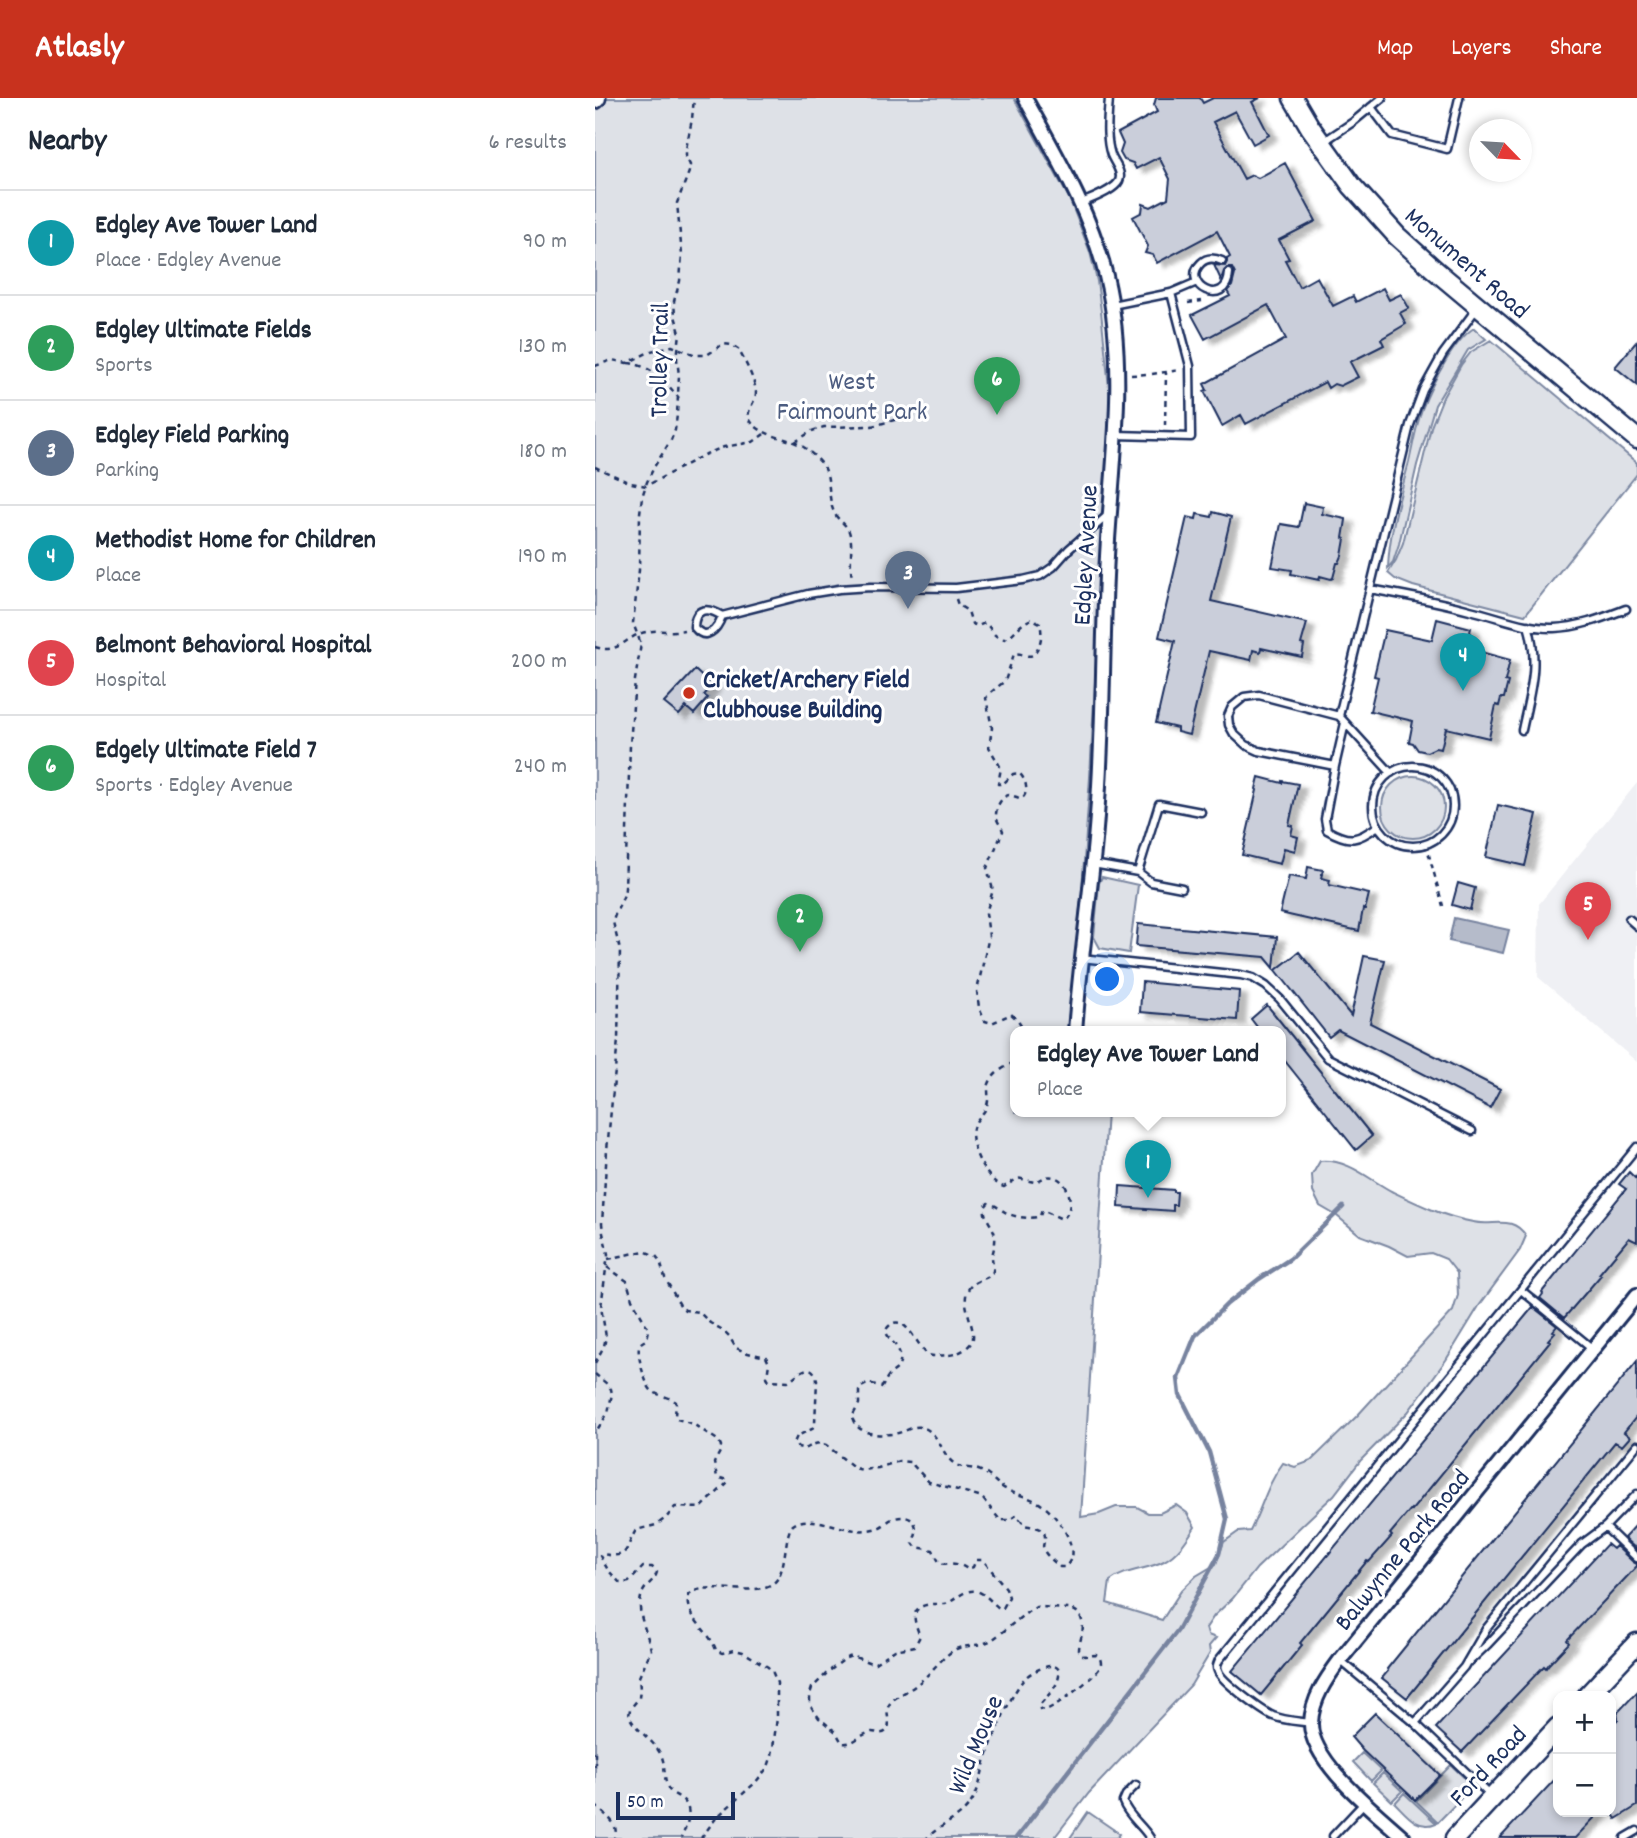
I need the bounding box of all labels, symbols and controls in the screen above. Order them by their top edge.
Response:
text: Atlasly [35,26,124,73]
text: Map [1377,32,1413,66]
text: Layers [1451,32,1512,66]
text: Share [1550,32,1602,66]
north arrow [1469,119,1532,182]
text: Nearby [28,122,106,165]
text: 6 results [489,127,567,160]
street label: Monument Road [1395,200,1537,330]
text: Edgley Ave Tower Land [95,208,317,245]
text: 1 [48,226,54,259]
text: 90 m [523,226,567,259]
text: Place · Edgley Avenue [95,245,281,278]
street label: Trolley Trail [642,302,681,418]
text: Edgley Ultimate Fields [95,313,312,350]
text: 2 [46,331,56,364]
text: 130 m [518,331,567,364]
text: Sports [95,350,153,383]
pin: 6 [974,357,1020,415]
park label: West Fairmount Park [777,365,927,432]
text: Edgley Field Parking [95,418,289,455]
text: 3 [46,436,56,469]
text: 180 m [519,436,567,469]
text: Parking [95,455,159,488]
street label: Edgley Avenue [1065,484,1110,626]
text: Methodist Home for Children [95,523,376,560]
text: 4 [46,541,56,574]
text: 190 m [518,541,567,574]
pin: 3 [885,551,931,609]
text: Place [95,560,141,593]
text: Belmont Behavioral Hospital [95,628,372,665]
pin: 4 [1440,633,1486,691]
text: 5 [46,646,56,679]
text: 200 m [511,646,567,679]
place label: Cricket/Archery Field Clubhouse Building [703,663,910,730]
text: Hospital [95,665,166,698]
marker: Cricket/Archery Field Clubhouse Building [681,685,697,701]
text: Edgely Ultimate Field 7 [95,733,317,770]
text: 6 [45,751,57,784]
text: 240 m [514,751,567,784]
text: Sports · Edgley Avenue [95,770,293,803]
pin: 5 [1565,882,1611,940]
pin: 2 [777,894,823,952]
your location [1090,962,1124,996]
popup [1010,1026,1286,1117]
text: Edgley Ave Tower Land [1037,1037,1259,1074]
text: Place [1037,1074,1083,1107]
pin: 1 [1125,1140,1171,1198]
street label: Balwynne Park Road [1327,1463,1480,1640]
street label: Wild Mouse [940,1690,1015,1801]
map controls [1553,1691,1616,1817]
button: + [1553,1691,1616,1754]
street label: Ford Road [1442,1718,1537,1816]
button: − [1553,1754,1616,1817]
scale bar [616,1789,735,1821]
text: 50 m [627,1790,664,1817]

